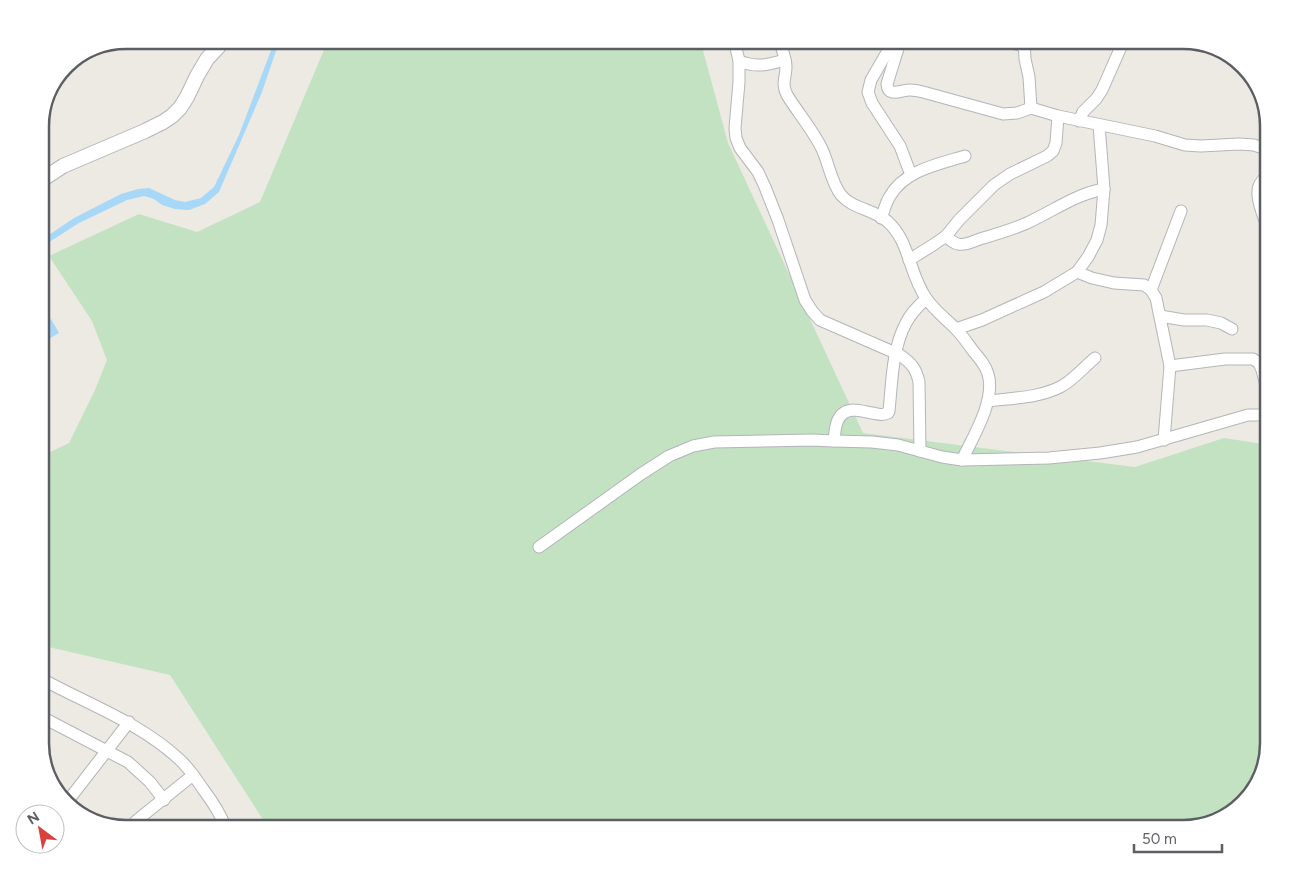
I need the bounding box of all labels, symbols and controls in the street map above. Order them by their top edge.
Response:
north arrow [15,804,65,854]
text: N [24,808,42,828]
scale bar [1134,822,1222,854]
text: 50 m [1142,830,1177,848]

